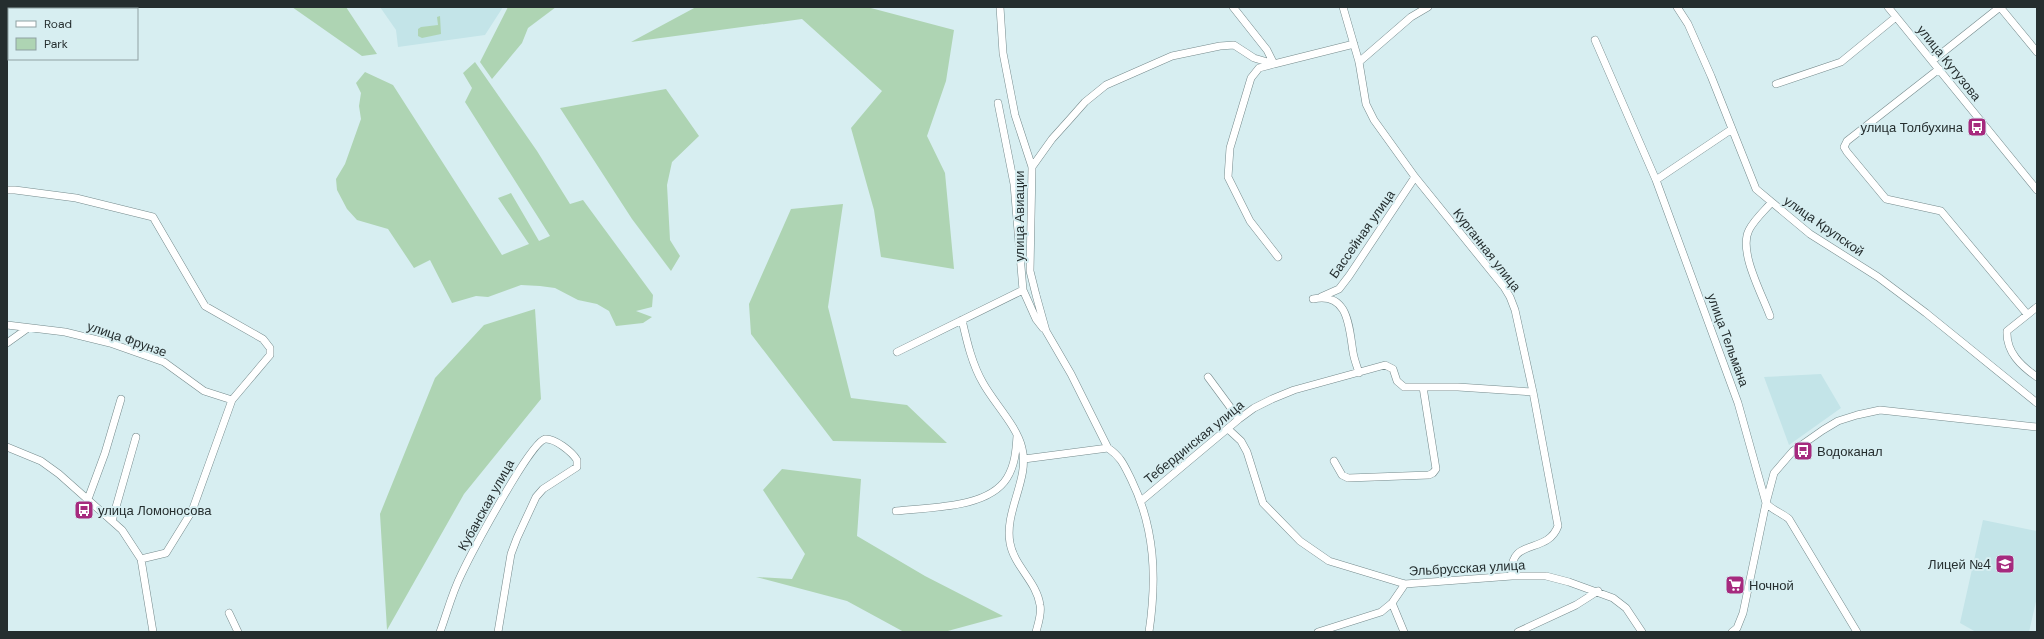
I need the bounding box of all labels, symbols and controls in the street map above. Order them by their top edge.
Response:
legend [8,8,138,60]
text: Road [44,16,72,32]
street label: улица Кутузова [1913,22,1985,105]
text: Park [44,36,68,52]
bus stop icon: улица Толбухина [1966,116,1988,138]
place label: улица Толбухина [1861,119,1964,136]
street label: улица Авиации [1011,170,1028,262]
street label: Бассейная улица [1325,186,1399,281]
street label: улица Крупской [1781,192,1867,260]
street label: Курганная улица [1449,205,1525,296]
street label: улица Тельмана [1703,291,1753,390]
street label: улица Фрунзе [85,317,169,361]
street label: Тебердинская улица [1141,396,1248,488]
bus stop icon: Водоканал [1792,440,1814,462]
place label: Водоканал [1817,443,1883,460]
street label: Кубанская улица [454,456,518,554]
bus stop icon: улица Ломоносова [73,499,95,521]
place label: улица Ломоносова [98,502,212,519]
school or university icon: Лицей №4 [1994,553,2016,575]
street label: Эльбрусская улица [1408,556,1526,580]
place label: Лицей №4 [1928,556,1991,573]
supermarket icon: Ночной [1724,574,1746,596]
place label: Ночной [1749,577,1794,594]

